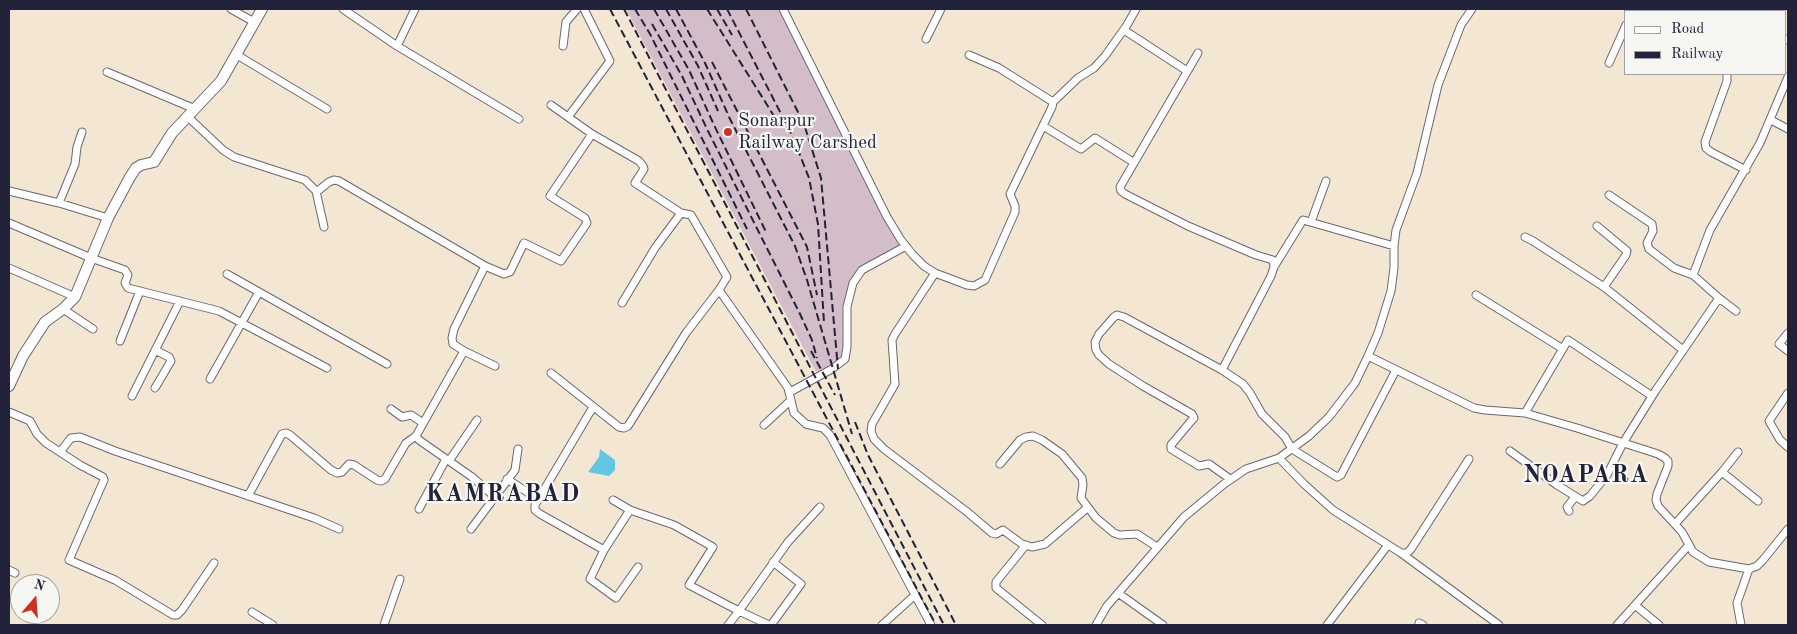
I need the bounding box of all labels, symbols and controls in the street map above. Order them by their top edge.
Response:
legend [1624,10,1787,75]
text: Road [1671,22,1704,37]
text: Railway [1671,47,1724,62]
place label: Sonarpur Railway Carshed [738,110,877,154]
marker: Sonarpur Railway Carshed [722,126,734,138]
district label: NOAPARA [1522,462,1650,490]
district label: KAMRABAD [425,481,581,509]
north arrow [10,574,60,624]
text: N [32,577,47,594]

